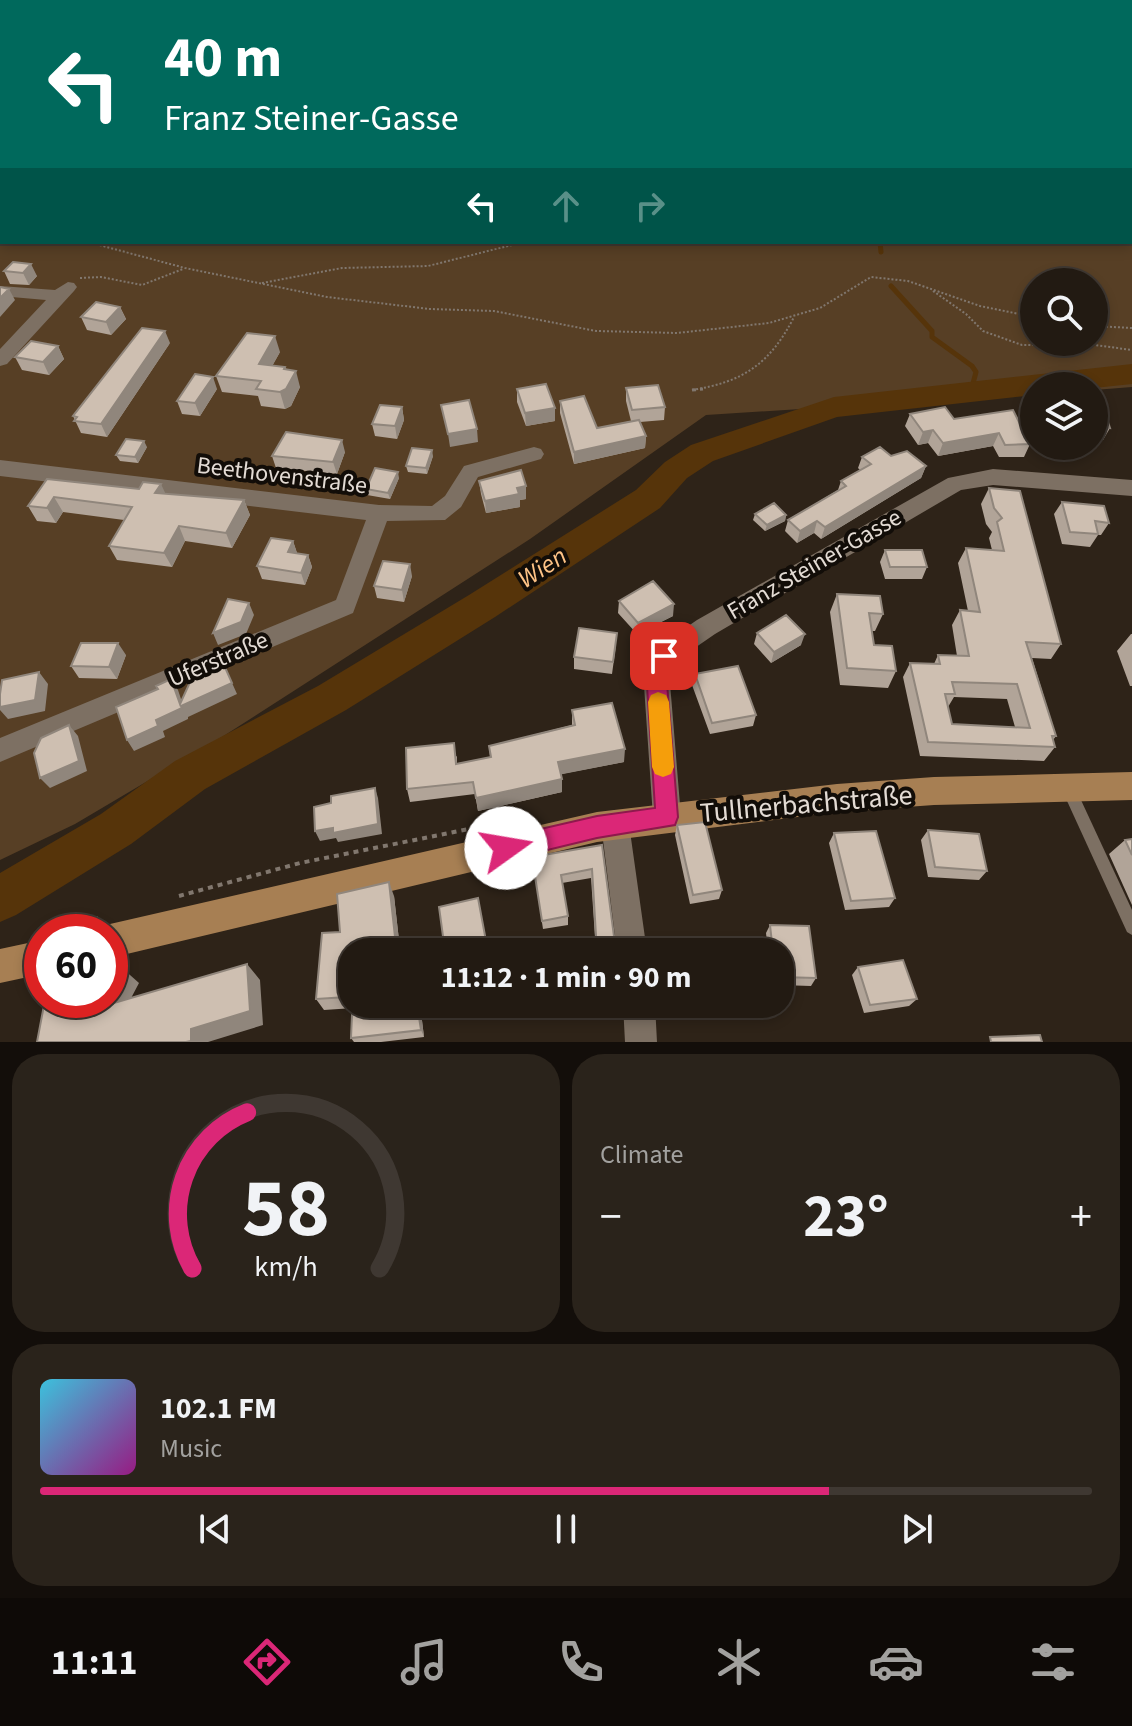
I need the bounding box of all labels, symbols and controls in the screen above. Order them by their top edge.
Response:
text: 40 m [164,19,282,98]
icon: left [32,32,136,136]
text: Franz Steiner-Gasse [164,93,459,144]
icon: left [460,184,504,228]
icon: ahead [544,184,588,228]
icon: right [628,184,672,228]
map controls [1020,268,1108,460]
button: search [1020,268,1108,356]
button: layers [1020,372,1108,460]
street label: Beethovenstraße [195,448,369,503]
street label: Franz Steiner-Gasse [720,500,908,629]
water label: Wien [510,538,574,597]
pin [630,622,698,690]
street label: Uferstraße [163,623,274,696]
icon: arrive [642,634,686,678]
street label: Tullnerbachstraße [698,775,914,833]
position arrow [464,806,548,890]
speed limit sign: 60 [24,914,128,1018]
text: 11:12 · 1 min · 90 m [441,956,691,999]
text: Climate [600,1136,684,1173]
text: 58 [242,1150,330,1268]
text: 23° [803,1175,889,1260]
text: − [600,1186,622,1249]
text: + [1070,1186,1092,1249]
text: km/h [254,1247,318,1287]
text: 102.1 FM [160,1387,277,1430]
text: Music [160,1430,222,1467]
icon: previous [193,1507,237,1551]
icon: pause [544,1507,588,1551]
icon: next [895,1507,939,1551]
icon: directions [239,1634,295,1690]
icon: music [396,1634,452,1690]
icon: phone [553,1634,609,1690]
icon: climate [711,1634,767,1690]
icon: car [868,1634,924,1690]
icon: filters [1025,1634,1081,1690]
text: 11:11 [51,1637,137,1688]

